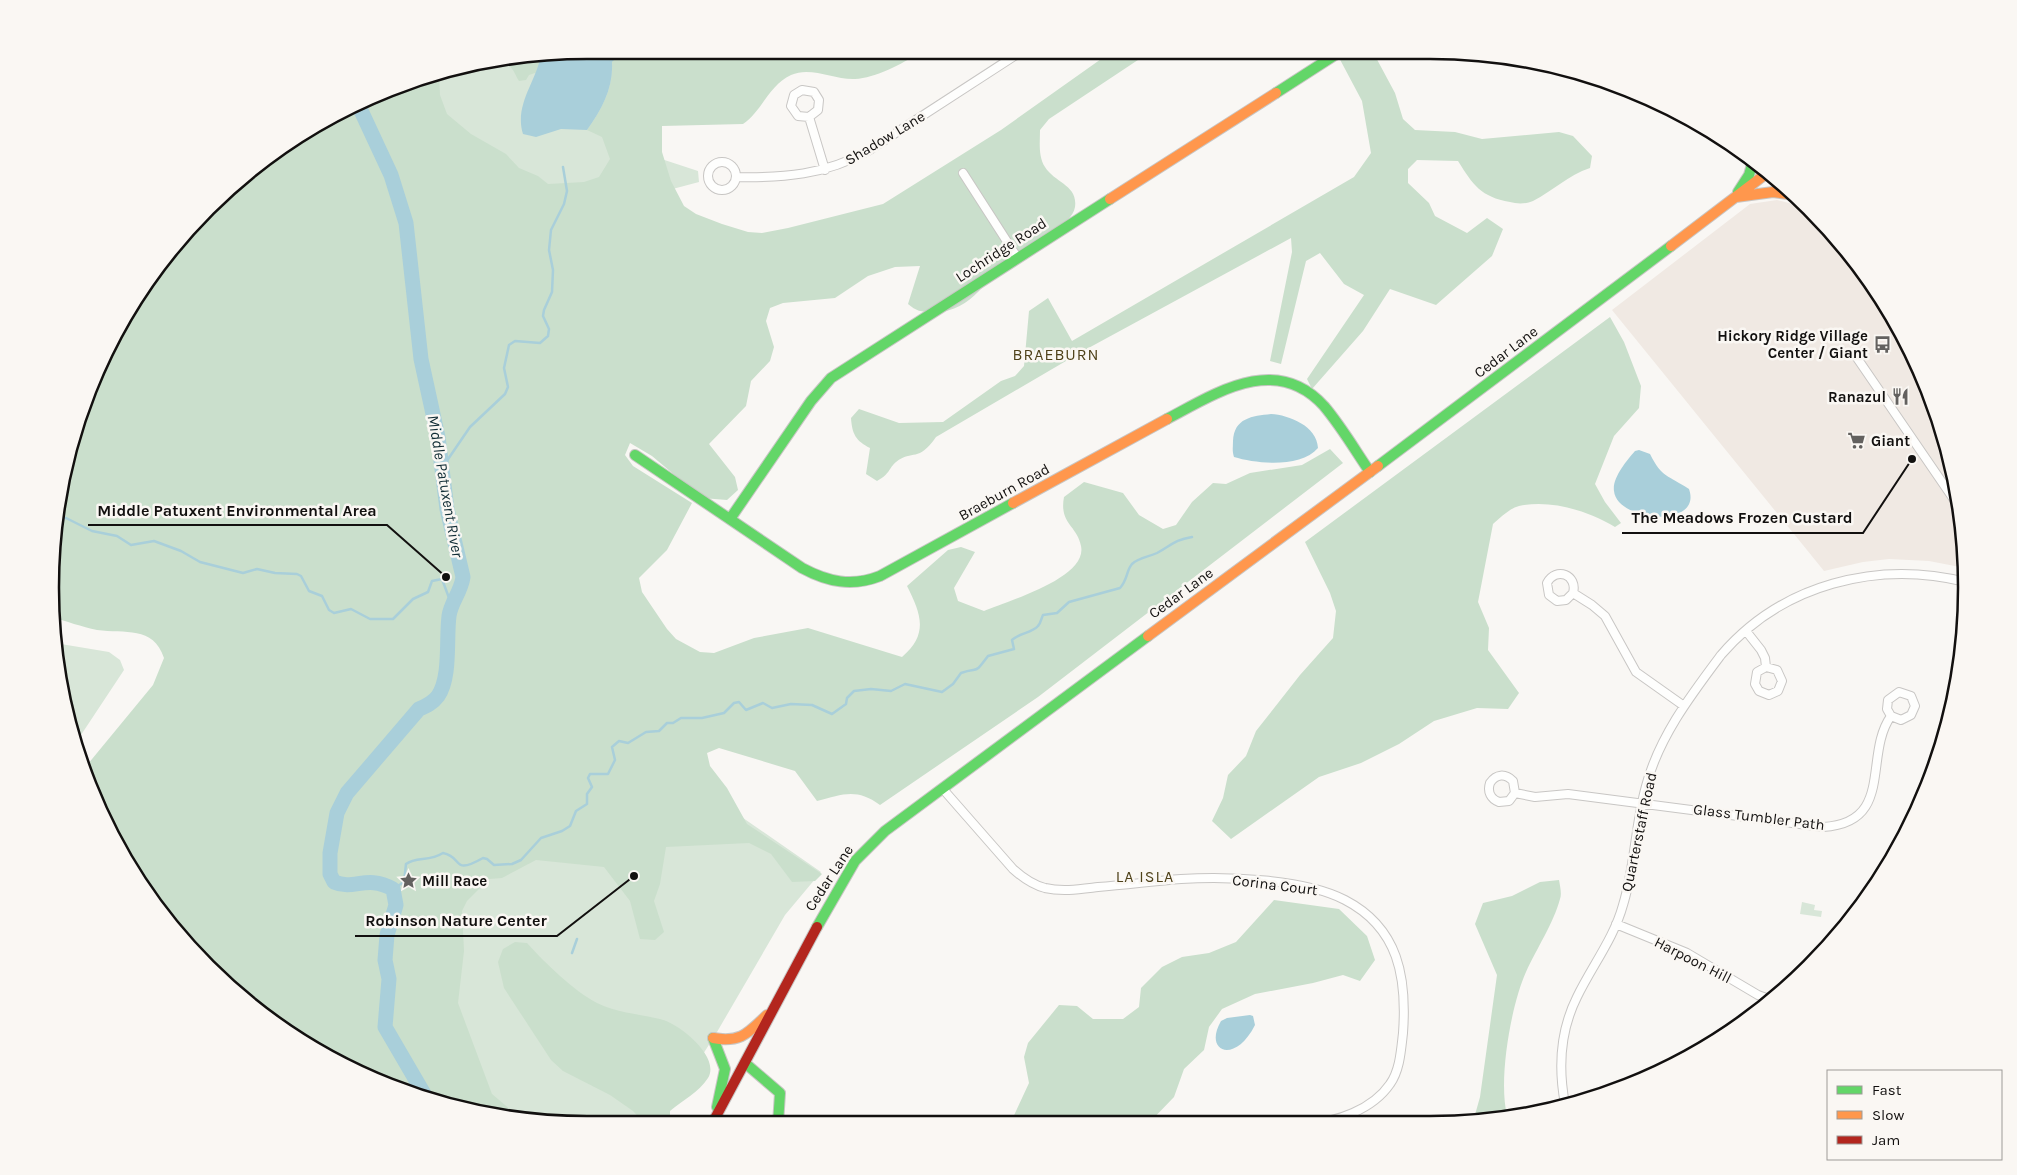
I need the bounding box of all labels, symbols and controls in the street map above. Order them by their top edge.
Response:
street label: Shadow Lane [842,107,928,169]
street label: Lochridge Road [952,214,1050,286]
street label: Cedar Lane [1471,322,1541,382]
place label: Hickory Ridge Village Center / Giant [1717,327,1868,362]
bus stop icon: Hickory Ridge Village Center / Giant [1872,335,1892,355]
district label: BRAEBURN [1012,345,1100,364]
restaurant icon: Ranazul [1890,387,1910,407]
place label: Ranazul [1828,388,1886,406]
water label: Middle Patuxent River [424,413,467,559]
supermarket icon: Giant [1847,431,1867,451]
place label: Giant [1871,432,1910,450]
street label: Braeburn Road [955,460,1053,524]
callout: Middle Patuxent Environmental Area [88,494,387,525]
text: Middle Patuxent Environmental Area [97,501,377,520]
callout: The Meadows Frozen Custard [1622,502,1863,533]
text: The Meadows Frozen Custard [1631,508,1853,527]
street label: Cedar Lane [1145,564,1217,622]
street label: Quarterstaff Road [1618,771,1660,893]
street label: Glass Tumbler Path [1692,800,1826,834]
street label: Cedar Lane [801,842,857,914]
district label: LA ISLA [1116,867,1174,886]
place icon: Mill Race [398,871,418,891]
street label: Corina Court [1231,871,1319,899]
place label: Mill Race [422,872,487,890]
callout: Robinson Nature Center [355,905,557,936]
text: Robinson Nature Center [365,911,547,930]
street label: Harpoon Hill [1651,933,1735,987]
legend [1827,1070,2002,1160]
text: Fast [1872,1081,1902,1099]
text: Slow [1872,1106,1904,1124]
text: Jam [1872,1131,1900,1149]

